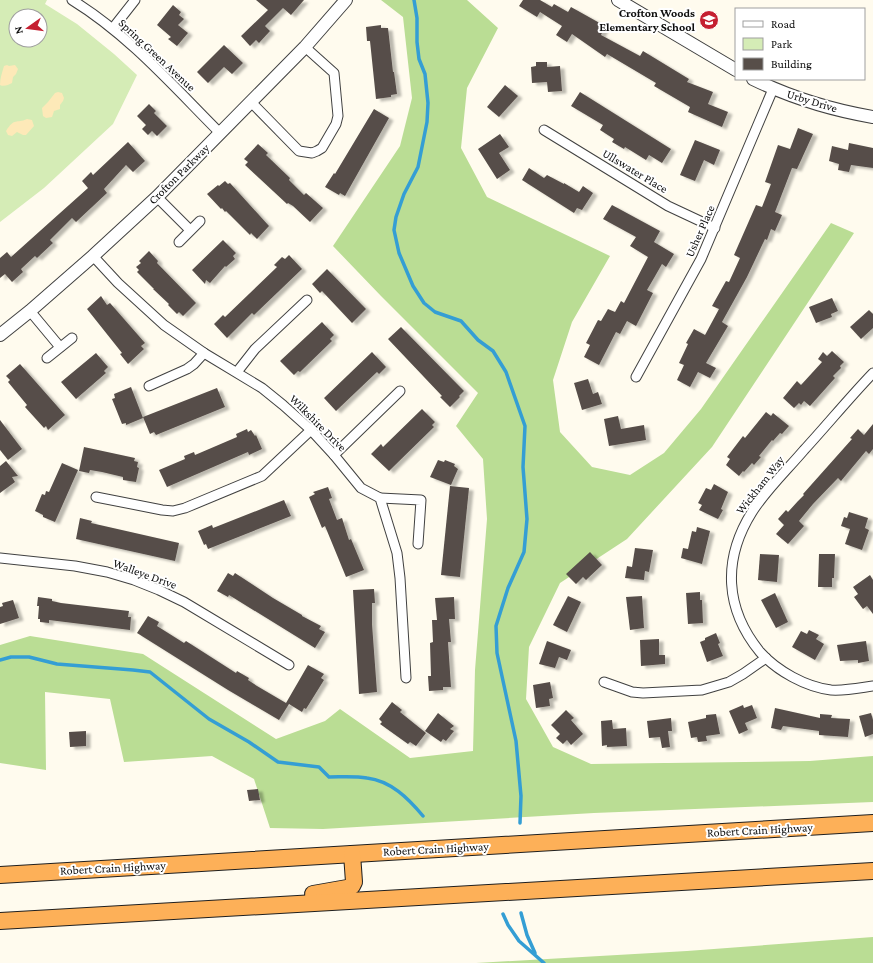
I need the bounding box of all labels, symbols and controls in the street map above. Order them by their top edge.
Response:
place label: Crofton Woods Elementary School [599,6,696,34]
north arrow [8,8,48,48]
legend [735,8,865,80]
school or university icon: Crofton Woods Elementary School [698,9,720,31]
street label: Spring Green Avenue [116,16,198,94]
text: Road [771,17,796,31]
text: N [11,25,25,36]
text: Park [771,37,793,51]
text: Building [771,57,812,71]
street label: Urby Drive [785,87,839,115]
street label: Crofton Parkway [146,140,213,207]
street label: Ullswater Place [600,146,670,196]
street label: Usher Place [682,203,718,259]
street label: Wilkshire Drive [287,392,349,454]
street label: Wickham Way [733,453,787,517]
street label: Walleye Drive [111,556,179,592]
street label: Robert Crain Highway [707,820,814,840]
street label: Robert Crain Highway [383,839,490,859]
street label: Robert Crain Highway [60,858,167,878]

